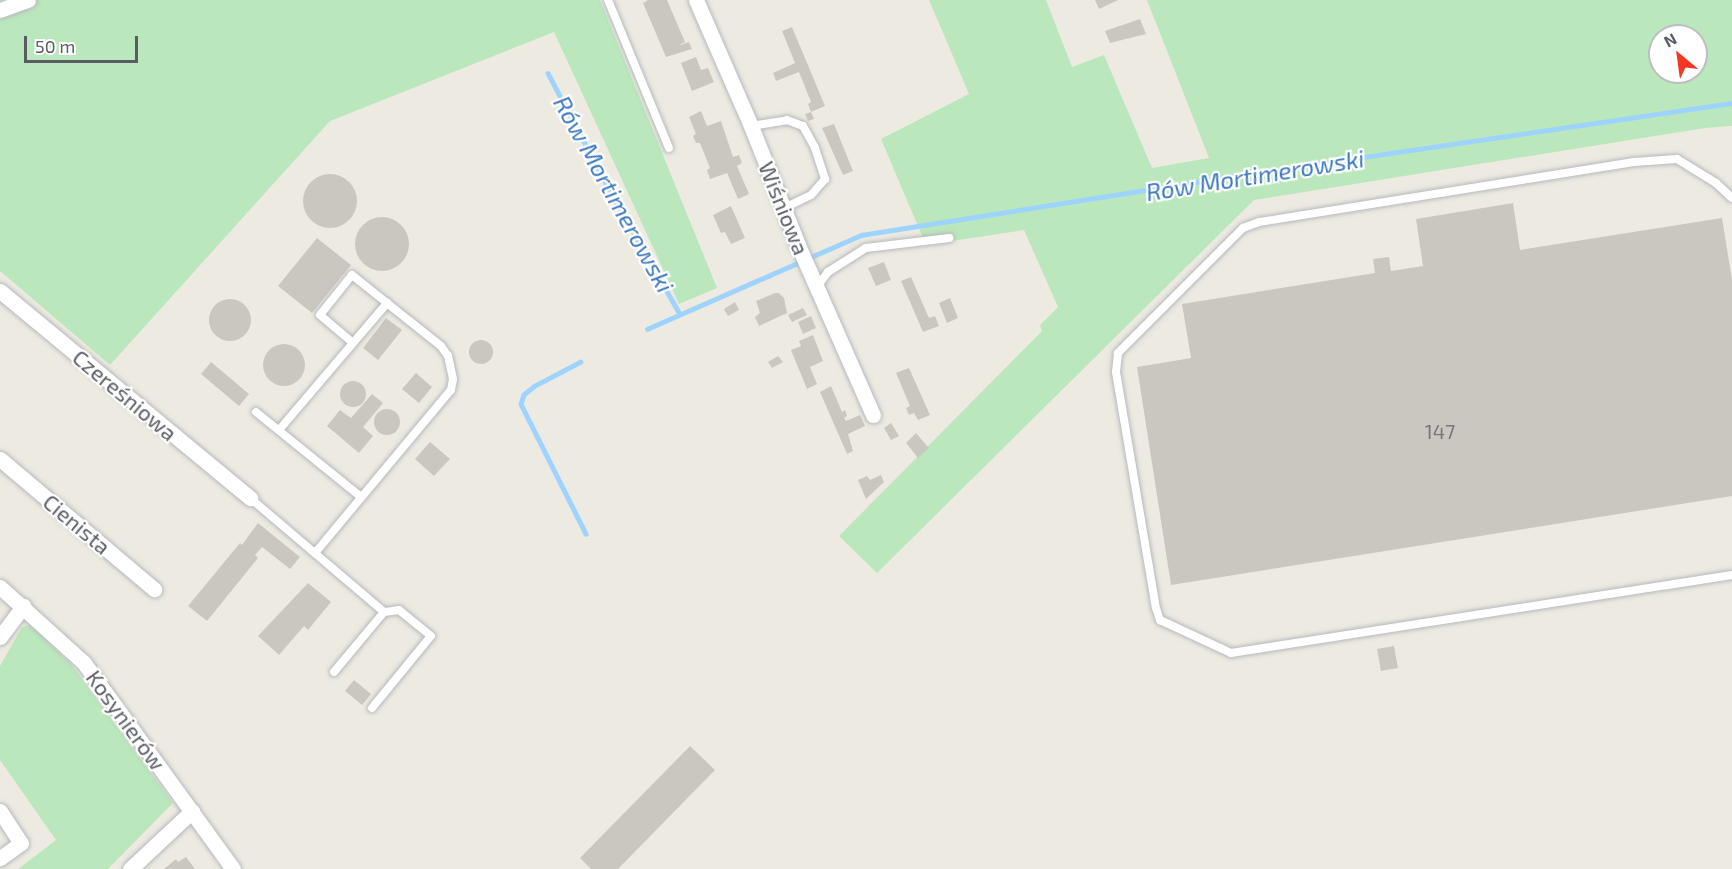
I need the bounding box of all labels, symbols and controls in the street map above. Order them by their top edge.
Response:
scale bar [27,24,141,62]
north arrow [1648,24,1708,84]
text: N [1660,28,1680,51]
text: 50 m [35,35,75,57]
water label: Rów Mortimerowski [548,91,680,297]
water label: Rów Mortimerowski [1144,144,1366,206]
street label: Wiśniowa [753,157,815,259]
street label: Czereśniowa [68,344,182,446]
house number: 147 [1425,419,1455,443]
street label: Cienista [38,488,116,560]
street label: Kosynierów [81,665,171,775]

